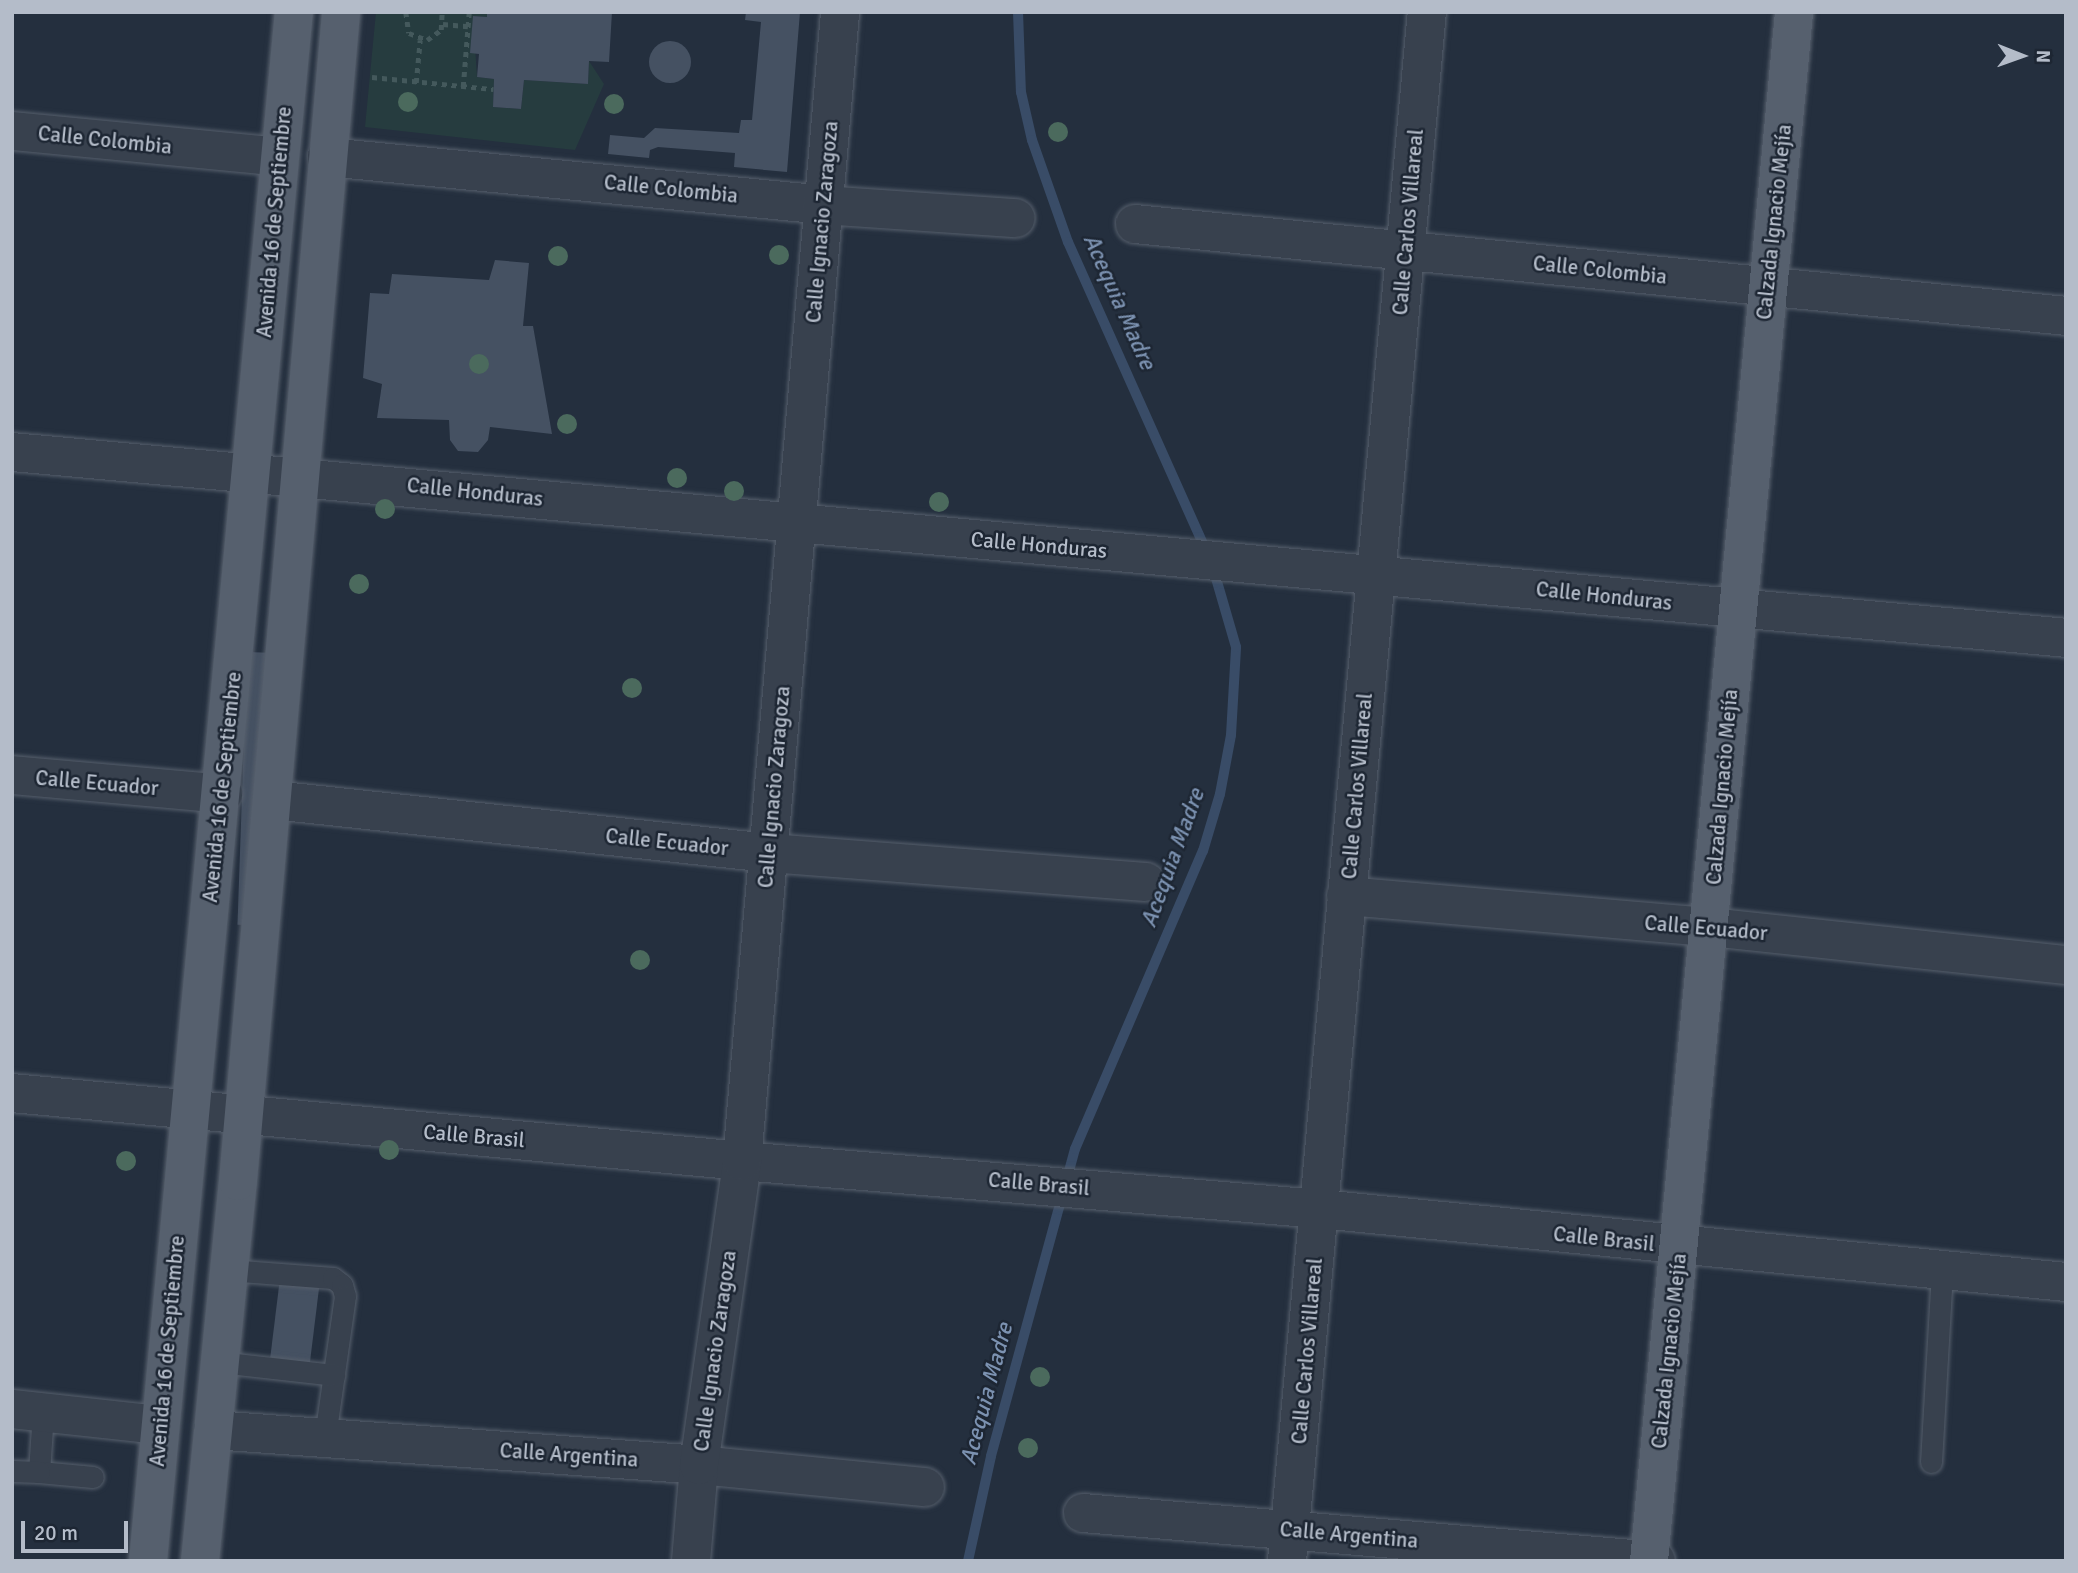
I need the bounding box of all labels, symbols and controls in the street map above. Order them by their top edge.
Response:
north arrow [1987,21,2057,91]
text: N [2031,50,2055,63]
street label: Avenida 16 de Septiembre [251,105,297,339]
street label: Calle Colombia [37,120,173,160]
street label: Calle Ignacio Zaragoza [801,120,843,324]
street label: Calzada Ignacio Mejía [1751,123,1797,321]
street label: Calle Carlos Villareal [1387,128,1429,316]
street label: Calle Colombia [603,169,739,209]
water label: Acequia Madre [1077,230,1161,374]
street label: Calle Colombia [1532,250,1668,290]
street label: Calle Honduras [406,472,544,512]
street label: Calle Honduras [970,526,1108,564]
street label: Calle Honduras [1535,576,1673,616]
street label: Avenida 16 de Septiembre [197,670,247,904]
street label: Calle Ignacio Zaragoza [753,685,795,889]
street label: Calzada Ignacio Mejía [1701,688,1743,886]
street label: Calle Carlos Villareal [1336,692,1378,880]
street label: Calle Ecuador [34,765,160,801]
water label: Acequia Madre [1135,785,1211,931]
street label: Calle Ecuador [604,823,730,861]
street label: Calle Ecuador [1643,910,1769,946]
street label: Calle Brasil [422,1119,526,1153]
street label: Calle Brasil [987,1167,1091,1201]
street label: Calle Brasil [1552,1221,1656,1257]
street label: Avenida 16 de Septiembre [144,1234,190,1468]
street label: Calle Ignacio Zaragoza [688,1249,742,1453]
street label: Calzada Ignacio Mejía [1646,1252,1692,1450]
street label: Calle Carlos Villareal [1286,1257,1328,1445]
water label: Acequia Madre [955,1320,1019,1468]
street label: Calle Argentina [499,1438,639,1472]
scale bar [24,1506,131,1550]
street label: Calle Argentina [1279,1516,1419,1554]
text: 20 m [34,1520,78,1546]

